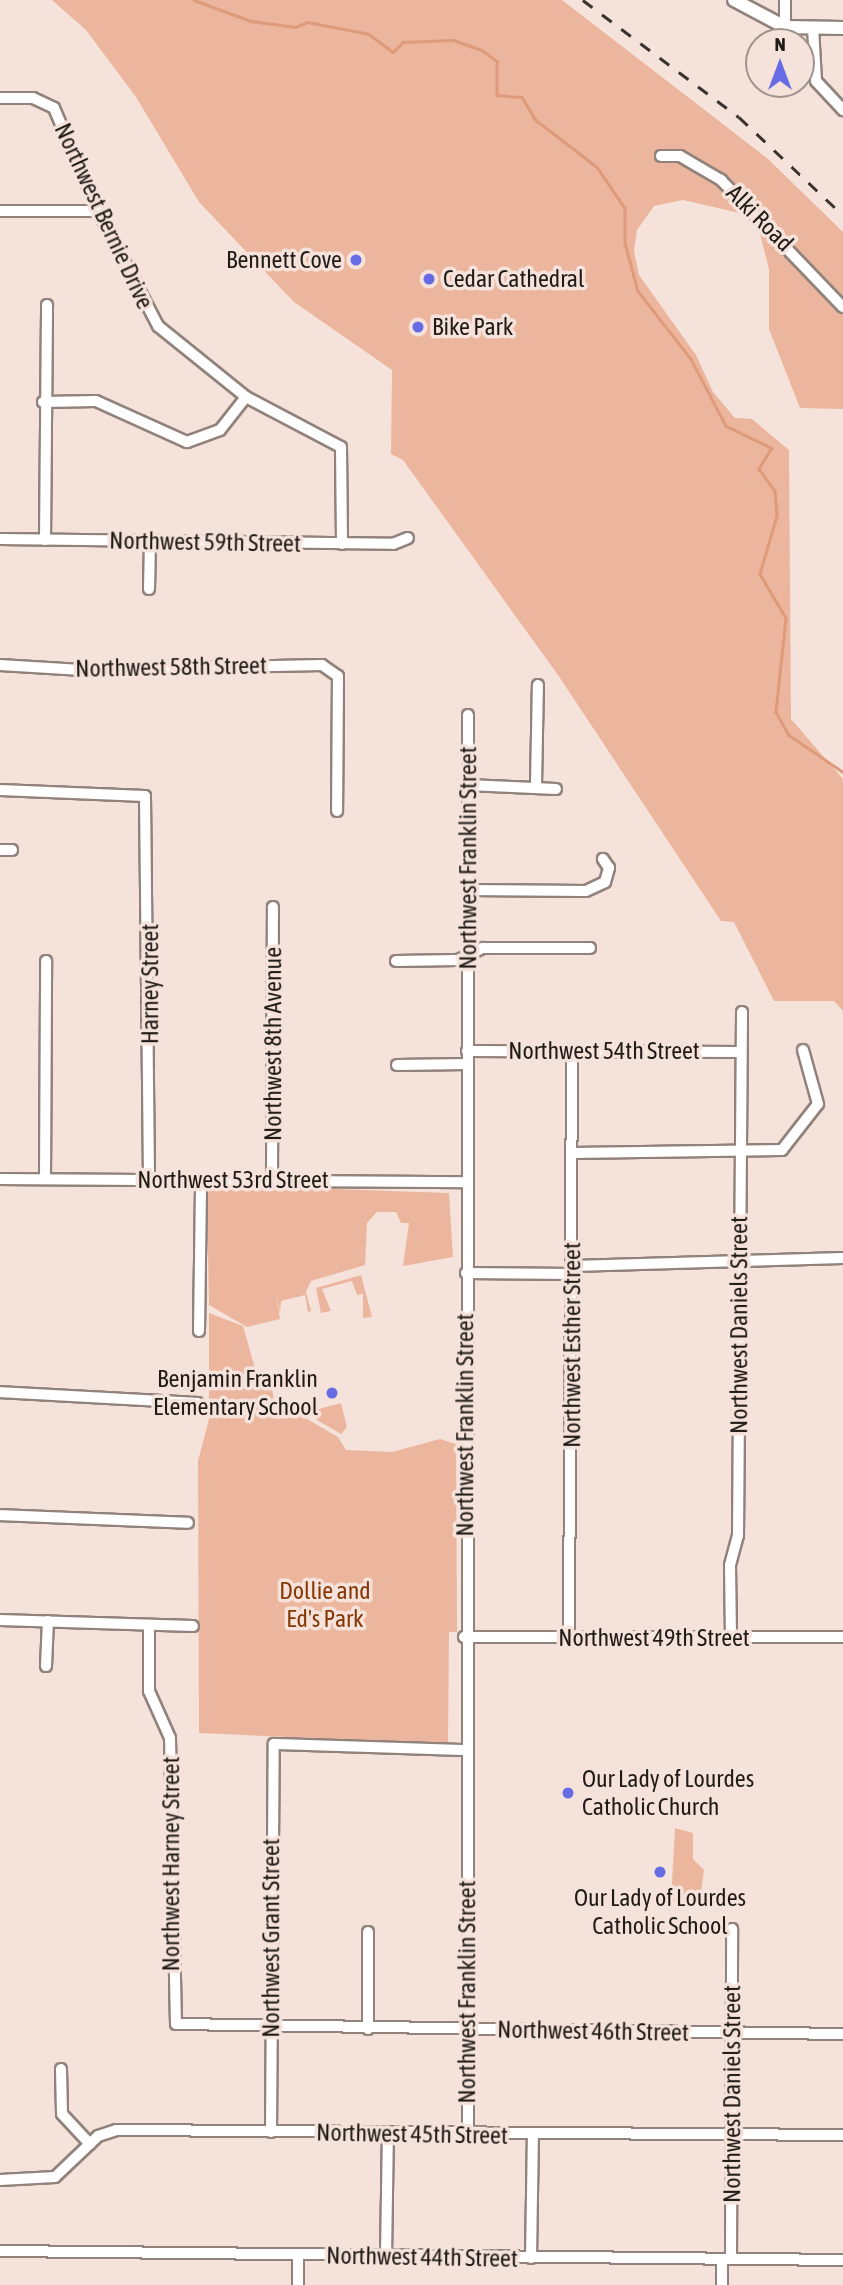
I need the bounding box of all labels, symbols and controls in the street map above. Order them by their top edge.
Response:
north arrow [745,28,815,98]
text: N [774,33,786,55]
street label: Northwest Bernie Drive [48,118,160,314]
street label: Alki Road [721,179,799,257]
place label: Bennett Cove [226,246,342,274]
marker: Bennett Cove [348,252,364,268]
place label: Cedar Cathedral [443,265,584,293]
marker: Cedar Cathedral [421,271,437,287]
place label: Bike Park [432,313,513,341]
marker: Bike Park [410,319,426,335]
street label: Northwest 59th Street [109,526,301,558]
street label: Northwest 58th Street [75,651,267,683]
street label: Northwest Franklin Street [454,746,482,970]
street label: Harney Street [136,924,164,1044]
street label: Northwest 8th Avenue [259,947,287,1141]
street label: Northwest 54th Street [508,1037,700,1065]
street label: Northwest 53rd Street [137,1166,329,1194]
street label: Northwest Daniels Street [725,1216,753,1434]
street label: Northwest Esther Street [558,1242,586,1448]
street label: Northwest Franklin Street [451,1313,479,1537]
place label: Benjamin Franklin Elementary School [153,1365,318,1421]
marker: Benjamin Franklin Elementary School [324,1385,340,1401]
park label: Dollie and Ed's Park [279,1577,371,1633]
street label: Northwest 49th Street [558,1624,750,1652]
street label: Northwest Harney Street [157,1757,185,1971]
place label: Our Lady of Lourdes Catholic Church [582,1765,754,1821]
marker: Our Lady of Lourdes Catholic Church [560,1785,576,1801]
street label: Northwest Grant Street [257,1838,285,2038]
marker: Our Lady of Lourdes Catholic School [652,1864,668,1880]
street label: Northwest Franklin Street [453,1880,481,2104]
place label: Our Lady of Lourdes Catholic School [574,1884,746,1940]
street label: Northwest Daniels Street [718,1985,746,2203]
street label: Northwest 46th Street [497,2015,689,2047]
street label: Northwest 45th Street [316,2118,508,2150]
street label: Northwest 44th Street [326,2241,518,2273]

